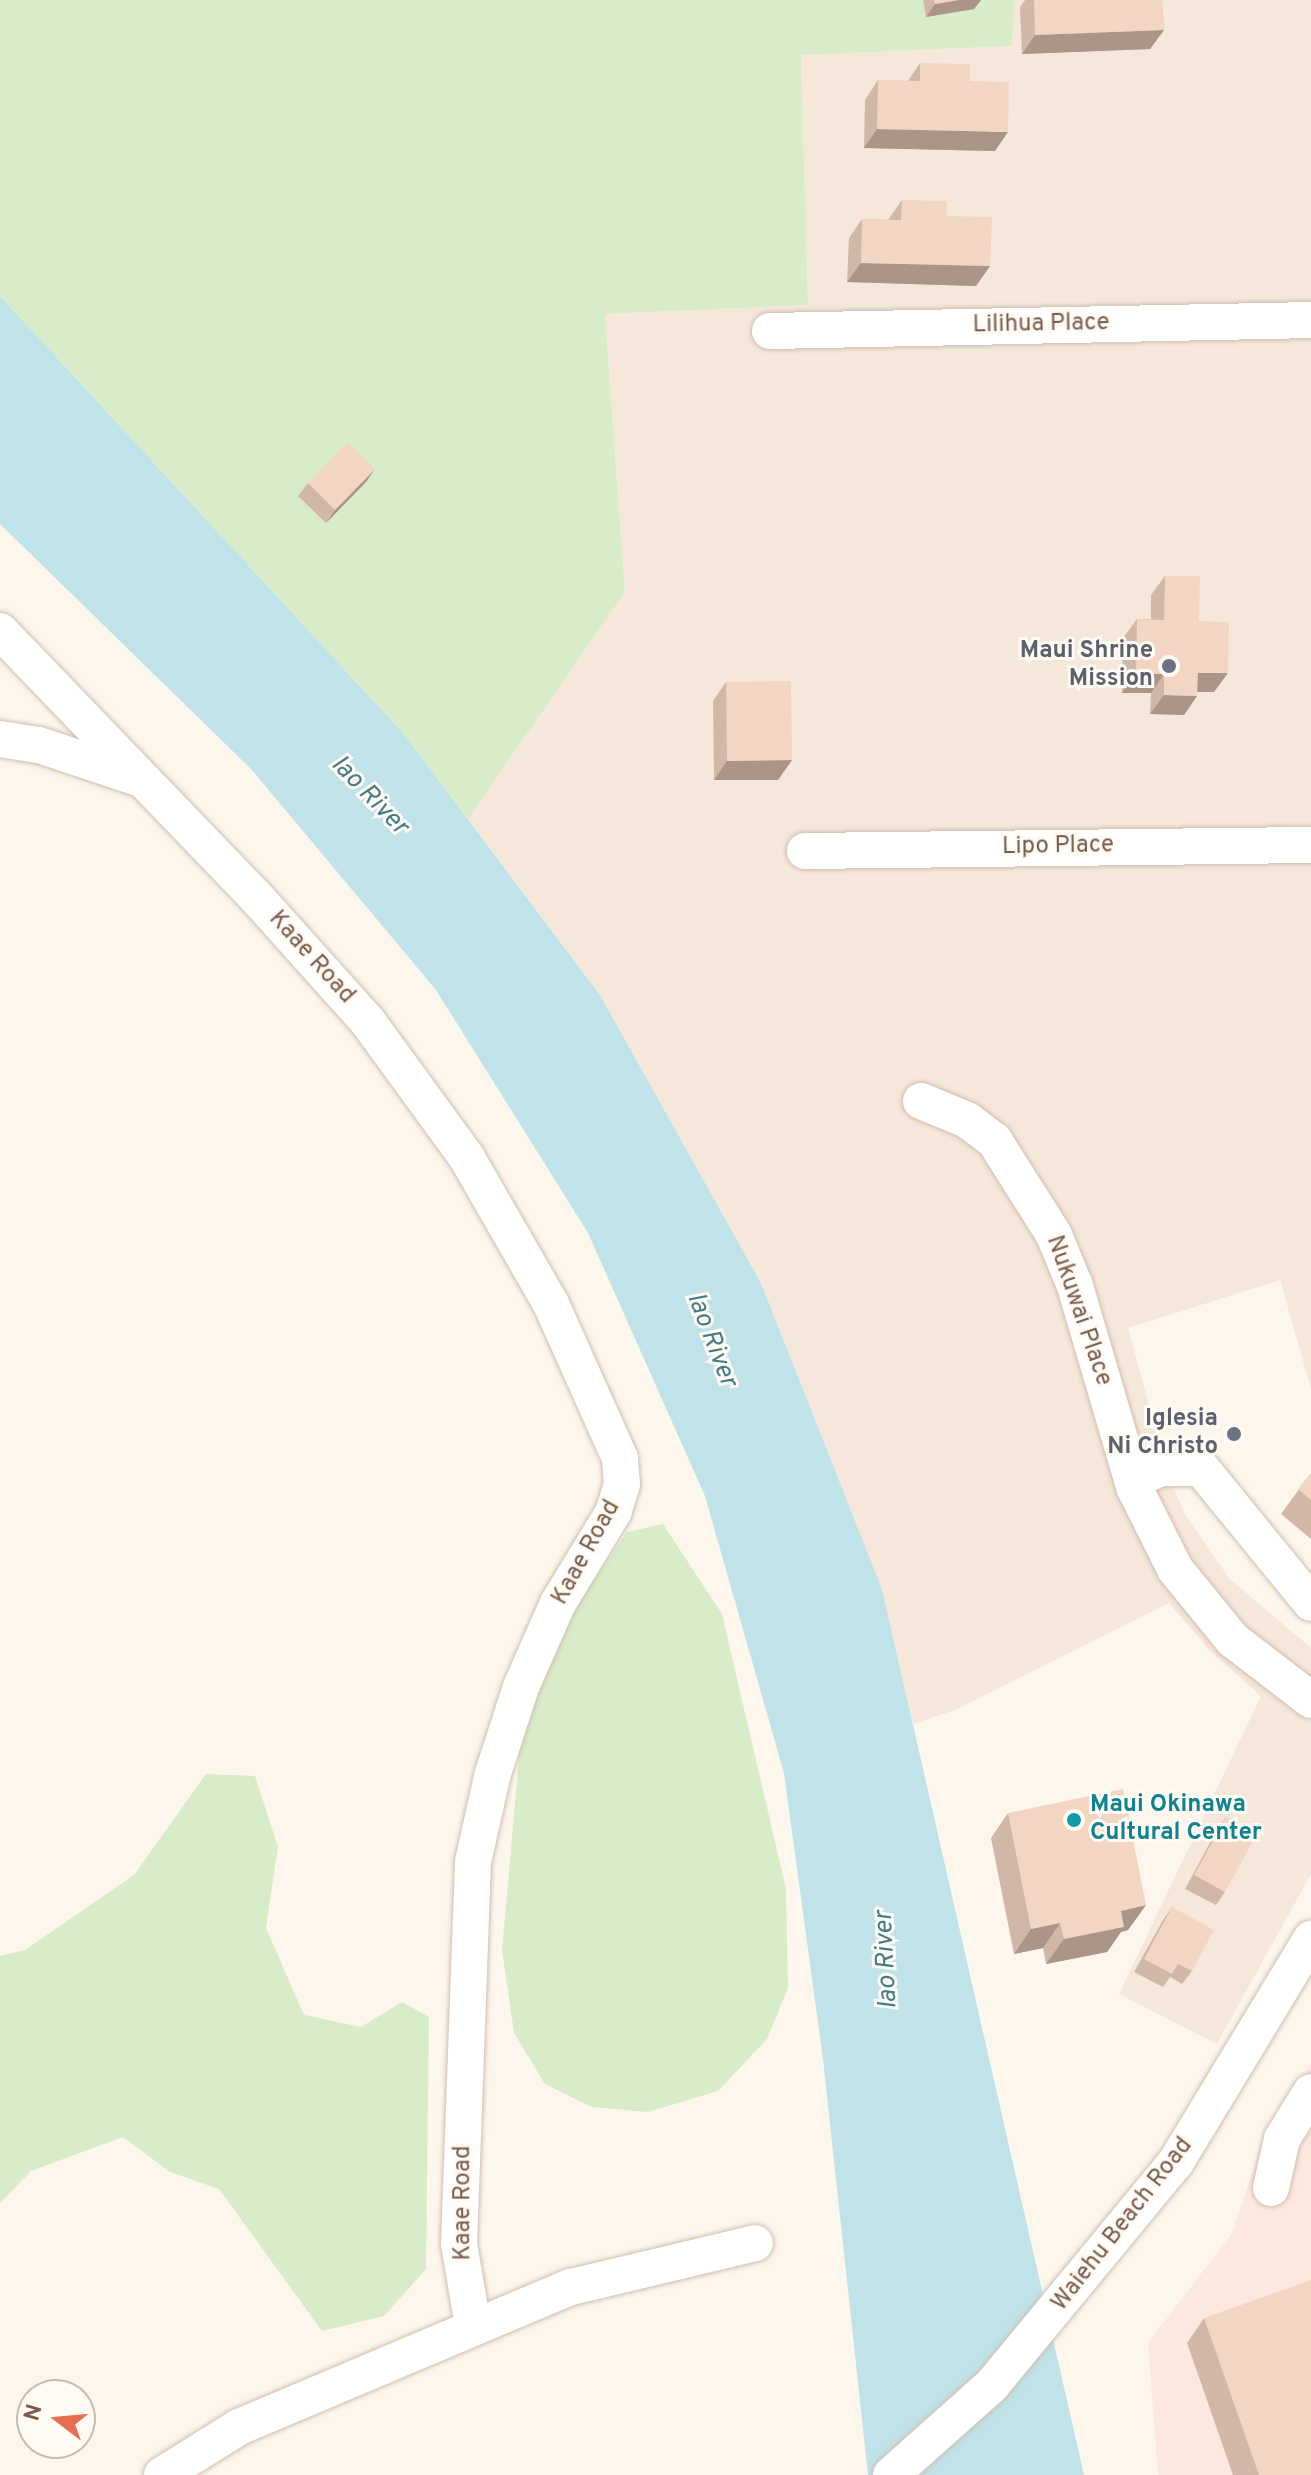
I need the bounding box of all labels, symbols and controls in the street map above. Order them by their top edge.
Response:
street label: Lilihua Place [972,309,1110,341]
place label: Maui Shrine Mission [1020,638,1153,694]
marker: Maui Shrine Mission [1160,657,1178,675]
water label: Iao River [324,750,414,842]
street label: Lipo Place [1002,832,1114,862]
street label: Kaae Road [262,906,360,1010]
street label: Nukuwai Place [1039,1232,1117,1390]
water label: Iao River [679,1288,743,1392]
place label: Iglesia Ni Christo [1107,1406,1218,1462]
marker: Iglesia Ni Christo [1225,1425,1243,1443]
street label: Kaae Road [546,1496,628,1610]
place label: Maui Okinawa Cultural Center [1090,1792,1262,1848]
marker: Maui Okinawa Cultural Center [1065,1811,1083,1829]
water label: Iao River [869,1910,905,2010]
street label: Waiehu Beach Road [1046,2132,1200,2318]
street label: Kaae Road [450,2145,478,2261]
north arrow [16,2379,96,2459]
text: N [19,2401,50,2424]

